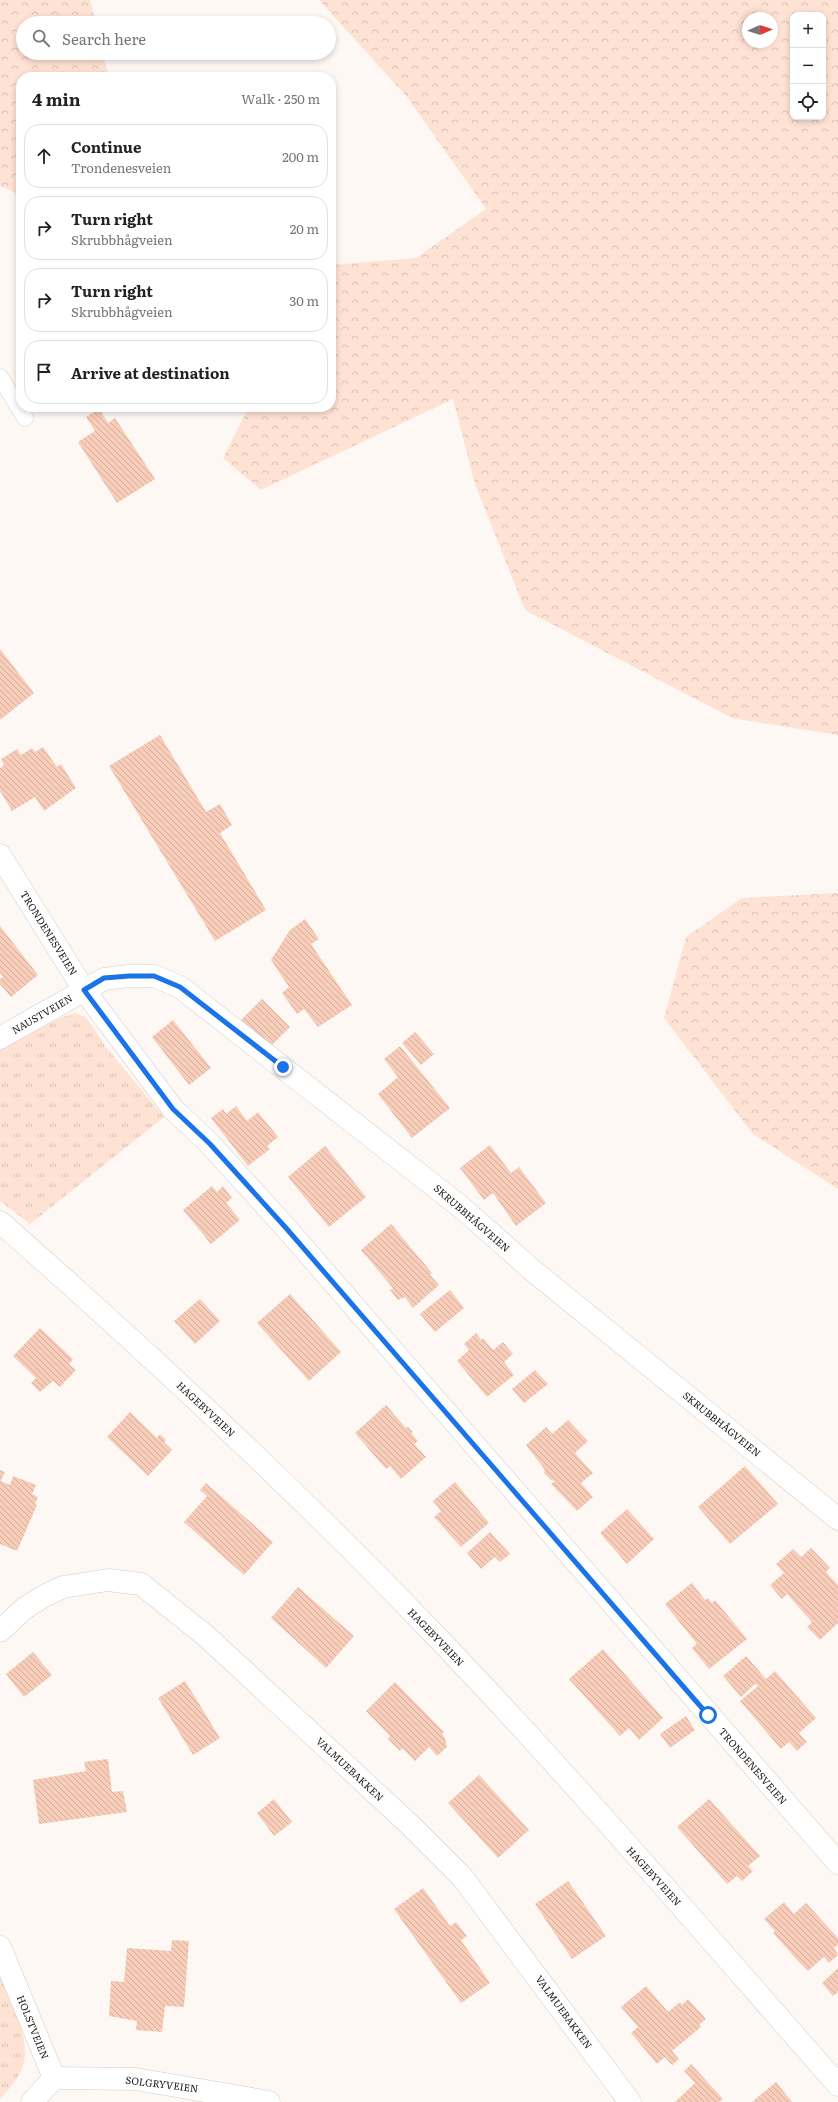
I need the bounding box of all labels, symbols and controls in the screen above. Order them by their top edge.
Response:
north arrow [742,12,778,48]
map controls [790,12,826,120]
button: + [790,12,826,48]
search box [16,16,336,60]
icon: search [30,27,52,49]
text: Search here [62,27,146,50]
button: − [790,48,826,84]
button: locate [790,84,826,120]
text: 4 min [32,86,81,111]
text: Walk · 250 m [241,89,320,108]
text: Continue [71,135,141,158]
icon: ahead [33,145,55,167]
text: 200 m [282,147,319,166]
text: Trondenesveien [71,158,171,177]
text: Turn right [71,207,153,230]
icon: right [33,217,55,239]
text: 20 m [290,219,319,238]
text: Skrubbhågveien [71,230,173,249]
text: Turn right [71,279,153,302]
icon: right [33,289,55,311]
text: 30 m [289,291,319,310]
text: Skrubbhågveien [71,302,173,321]
icon: arrive [33,361,55,383]
text: Arrive at destination [71,361,230,384]
street label: TRONDENESVEIEN [17,887,82,978]
street label: NAUSTVEIEN [8,990,75,1037]
route end [274,1058,292,1076]
street label: SKRUBBHÅGVEIEN [431,1180,514,1255]
street label: HAGEBYVEIEN [174,1377,239,1440]
street label: SKRUBBHÅGVEIEN [680,1387,765,1460]
street label: HAGEBYVEIEN [405,1604,468,1669]
route start [699,1706,717,1724]
street label: TRONDENESVEIEN [716,1724,791,1807]
street label: VALMUEBAKKEN [313,1733,388,1804]
street label: HAGEBYVEIEN [624,1843,685,1909]
street label: VALMUEBAKKEN [533,1972,596,2052]
street label: HOLSTVEIEN [14,1992,53,2061]
street label: SOLGRYVEIEN [125,2072,199,2095]

